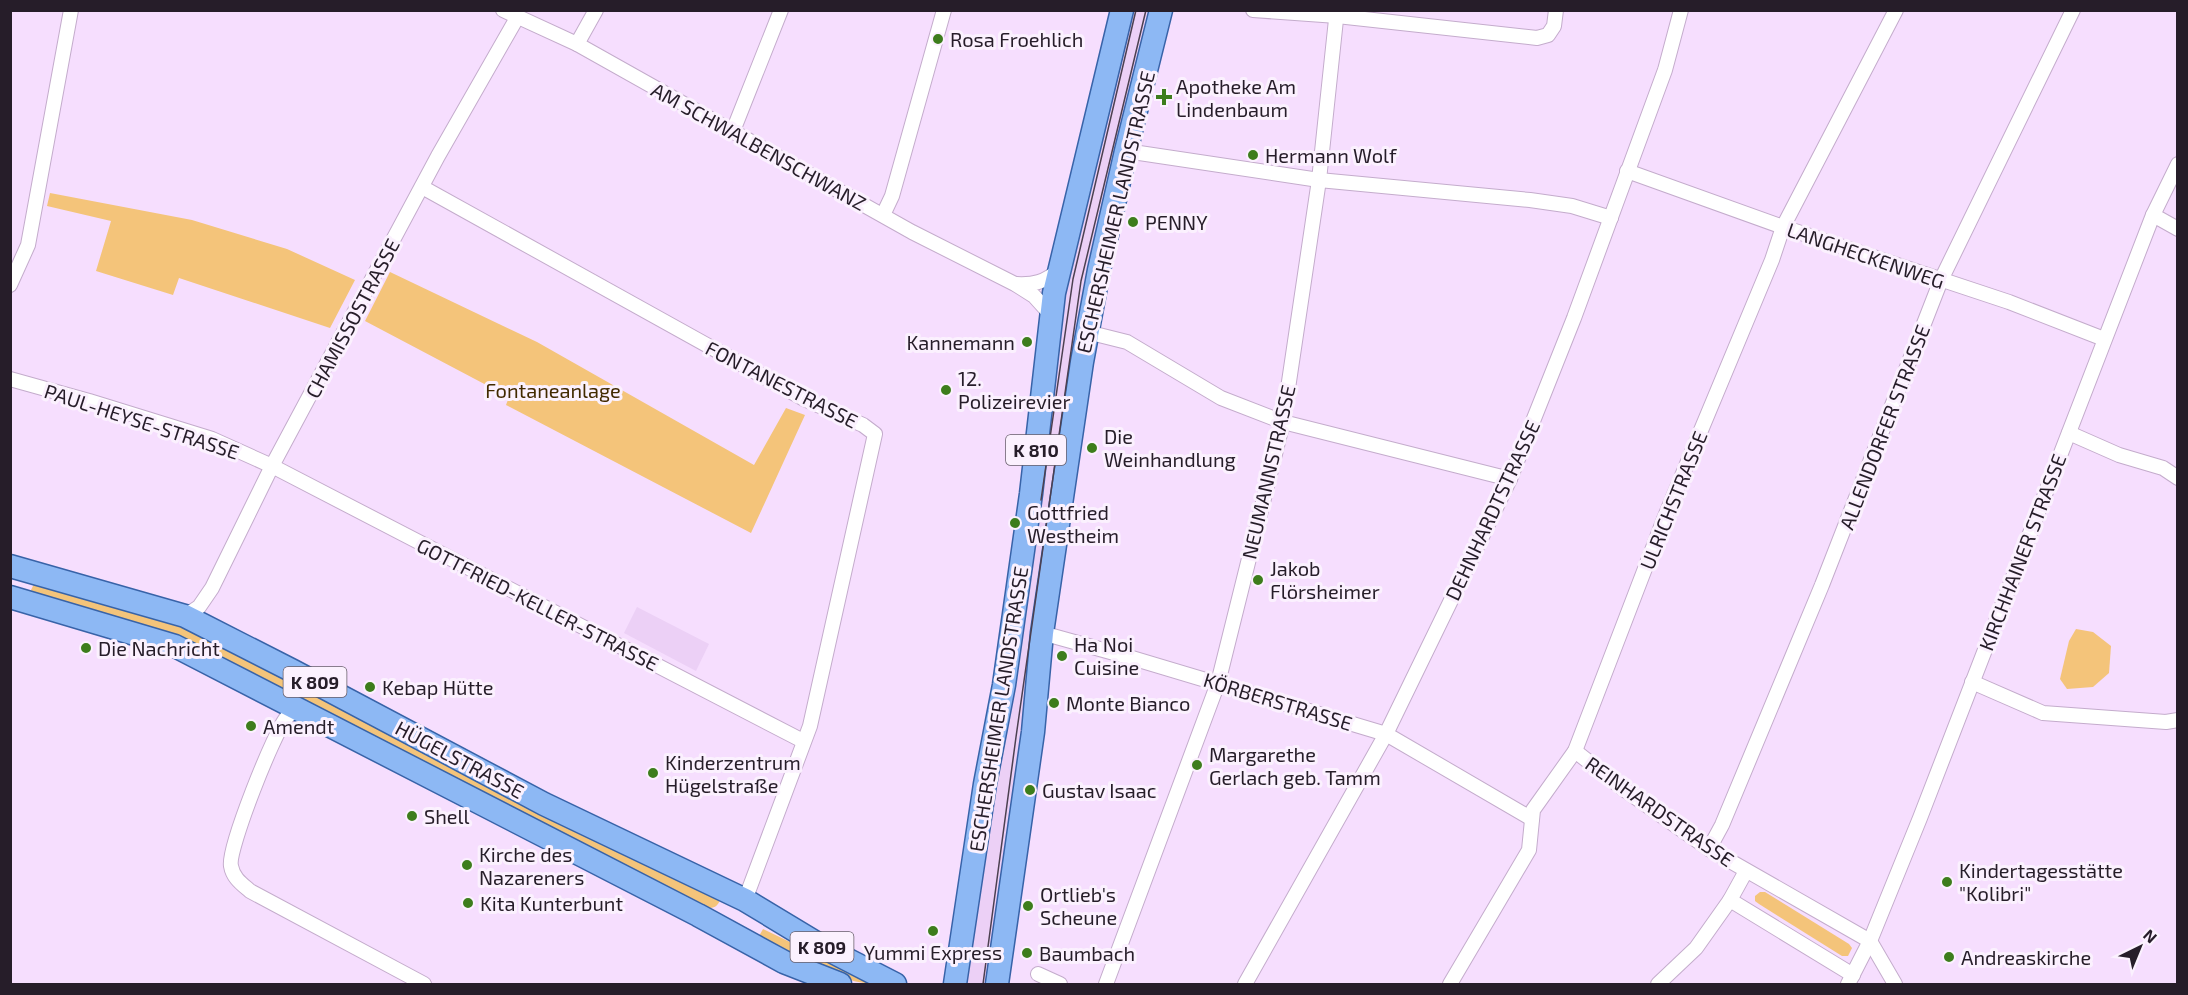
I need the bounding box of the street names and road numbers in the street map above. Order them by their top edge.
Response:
street label: ESCHERSHEIMER LANDSTRASSE [1071,69,1159,355]
street label: AM SCHWALBENSCHWANZ [647,77,871,215]
street label: LANGHECKENWEG [1784,217,1948,293]
street label: CHAMISSOSTRASSE [300,234,404,402]
street label: ALLENDORFER STRASSE [1834,321,1934,533]
street label: FONTANESTRASSE [702,335,862,433]
street label: PAUL-HEYSE-STRASSE [42,378,242,464]
street label: NEUMANNSTRASSE [1236,383,1300,561]
street label: DEHNHARDTSTRASSE [1440,416,1544,604]
street label: ULRICHSTRASSE [1634,427,1712,573]
road number: K 810 [1006,435,1066,465]
street label: KIRCHHAINER STRASSE [1973,450,2071,654]
street label: GOTTFRIED-KELLER-STRASSE [413,533,663,675]
street label: ESCHERSHEIMER LANDSTRASSE [964,565,1032,853]
road number: K 809 [284,667,346,697]
street label: KÖRBERSTRASSE [1201,667,1355,735]
street label: HÜGELSTRASSE [392,715,528,803]
street label: REINHARDSTRASSE [1581,751,1739,871]
road number: K 809 [790,932,854,962]

